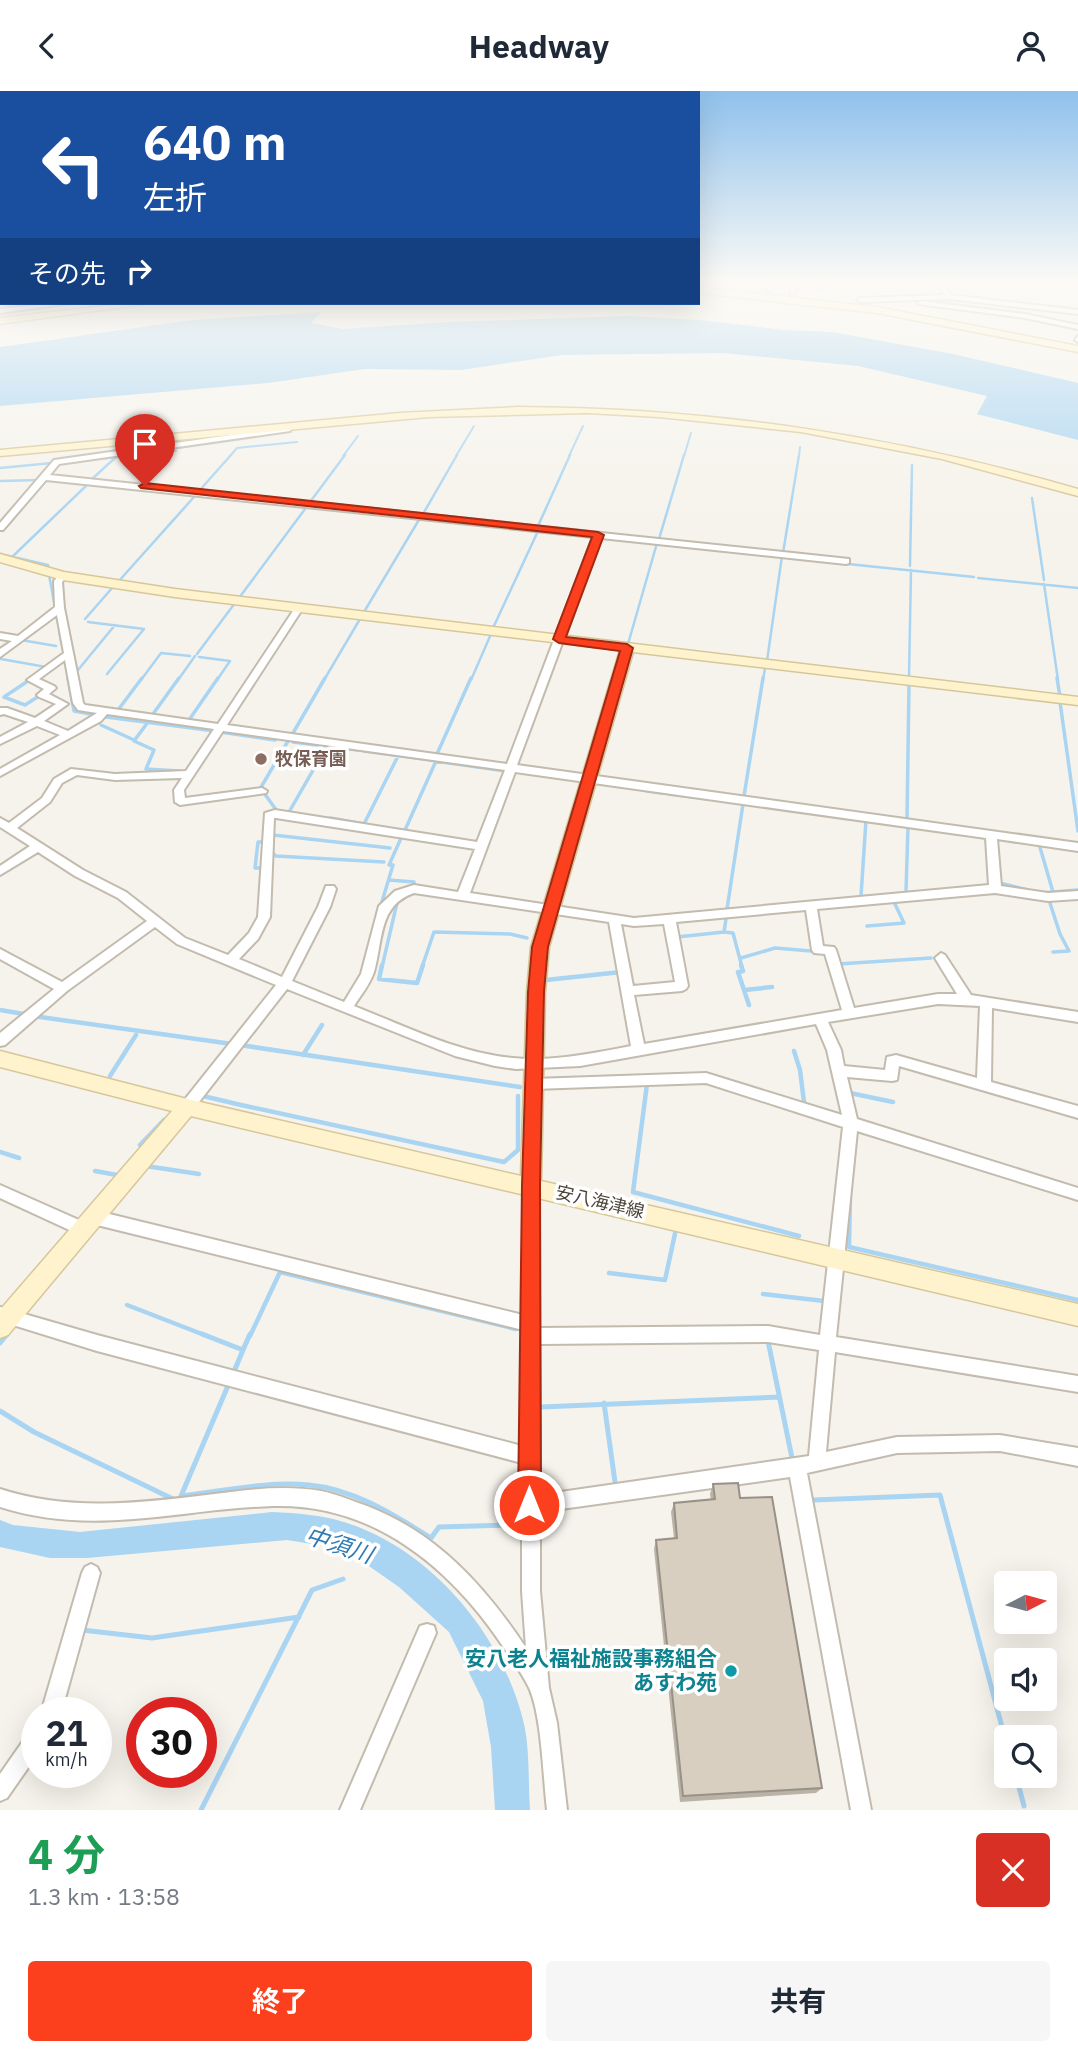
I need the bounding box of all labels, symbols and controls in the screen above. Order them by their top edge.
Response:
text: Headway [469,25,609,67]
icon: back [28,27,66,65]
icon: person [1012,27,1050,65]
text: 640 m [143,110,287,173]
icon: left [28,119,119,210]
text: 左折 [143,176,207,218]
icon: right [120,252,158,290]
text: その先 [28,256,106,290]
pin [115,414,175,486]
icon: arrive [126,425,164,463]
place label: 牧保育園 [275,747,347,770]
marker: 牧保育園 [253,751,269,767]
street label: 安八海津線 [554,1180,647,1223]
position arrow [492,1468,566,1542]
water label: 中須川 [302,1519,380,1570]
north arrow [994,1571,1057,1635]
map controls [994,1571,1057,1788]
place label: 安八老人福祉施設事務組合 あすわ苑 [465,1644,717,1696]
button: sound [994,1648,1057,1711]
marker: 安八老人福祉施設事務組合 あすわ苑 [723,1663,739,1679]
speed limit sign: 30 [126,1697,217,1788]
text: 21 [45,1710,88,1756]
button: search [994,1725,1057,1788]
text: km/h [45,1748,88,1771]
text: 4 分 [28,1827,105,1882]
button: close [976,1833,1050,1907]
text: 1.3 km · 13:58 [28,1881,180,1911]
button: 終了 [28,1961,532,2041]
button: 共有 [546,1961,1050,2041]

